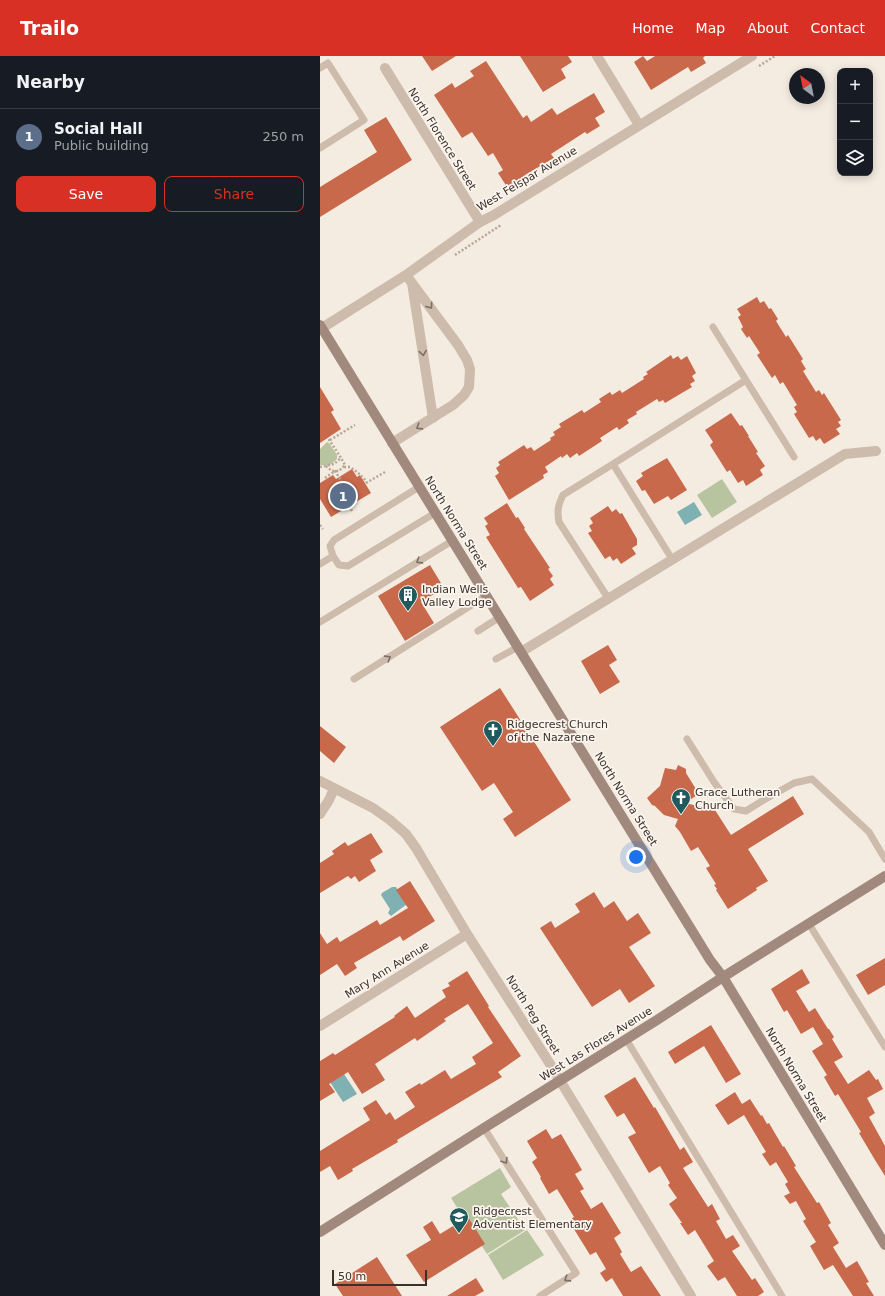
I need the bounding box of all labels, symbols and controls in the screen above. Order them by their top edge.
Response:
text: Trailo [20,17,79,39]
text: Home [632,20,674,36]
text: Map [696,20,725,36]
text: About [747,20,789,36]
text: Contact [811,20,865,36]
north arrow [789,68,825,104]
map controls [837,68,873,176]
button: + [837,68,873,104]
text: Nearby [16,72,85,92]
street label: North Florence Street [405,85,479,193]
button: − [837,104,873,140]
text: Social Hall [54,120,143,138]
text: 1 [24,129,34,144]
text: 250 m [262,129,304,144]
text: Public building [54,138,149,153]
button: layers [837,140,873,176]
street label: West Felspar Avenue [475,144,580,214]
button: Save [16,176,156,212]
button: Share [164,176,304,212]
one-way arrow [425,302,433,309]
one-way arrow [418,350,427,356]
one-way arrow [416,422,423,429]
street label: North Norma Street [422,474,490,573]
pin: 1 [330,481,356,511]
one-way arrow [416,556,423,564]
place label: Indian Wells Valley Lodge [422,583,492,609]
building icon: Indian Wells Valley Lodge [397,584,419,612]
one-way arrow [384,655,391,663]
place label: Ridgecrest Church of the Nazarene [507,718,608,744]
church icon: Ridgecrest Church of the Nazarene [482,719,504,747]
street label: North Norma Street [592,750,660,849]
place label: Grace Lutheran Church [695,786,780,812]
church icon: Grace Lutheran Church [670,787,692,815]
your location [626,847,646,867]
street label: Mary Ann Avenue [343,939,432,1001]
street label: North Peg Street [503,973,563,1058]
street label: West Las Flores Avenue [537,1004,655,1084]
street label: North Norma Street [763,1025,830,1125]
one-way arrow [500,1156,507,1163]
place label: Ridgecrest Adventist Elementary [473,1205,592,1231]
school or university icon: Ridgecrest Adventist Elementary [448,1206,470,1234]
scale bar [332,1268,427,1287]
text: 50 m [338,1270,366,1283]
one-way arrow [564,1274,571,1281]

